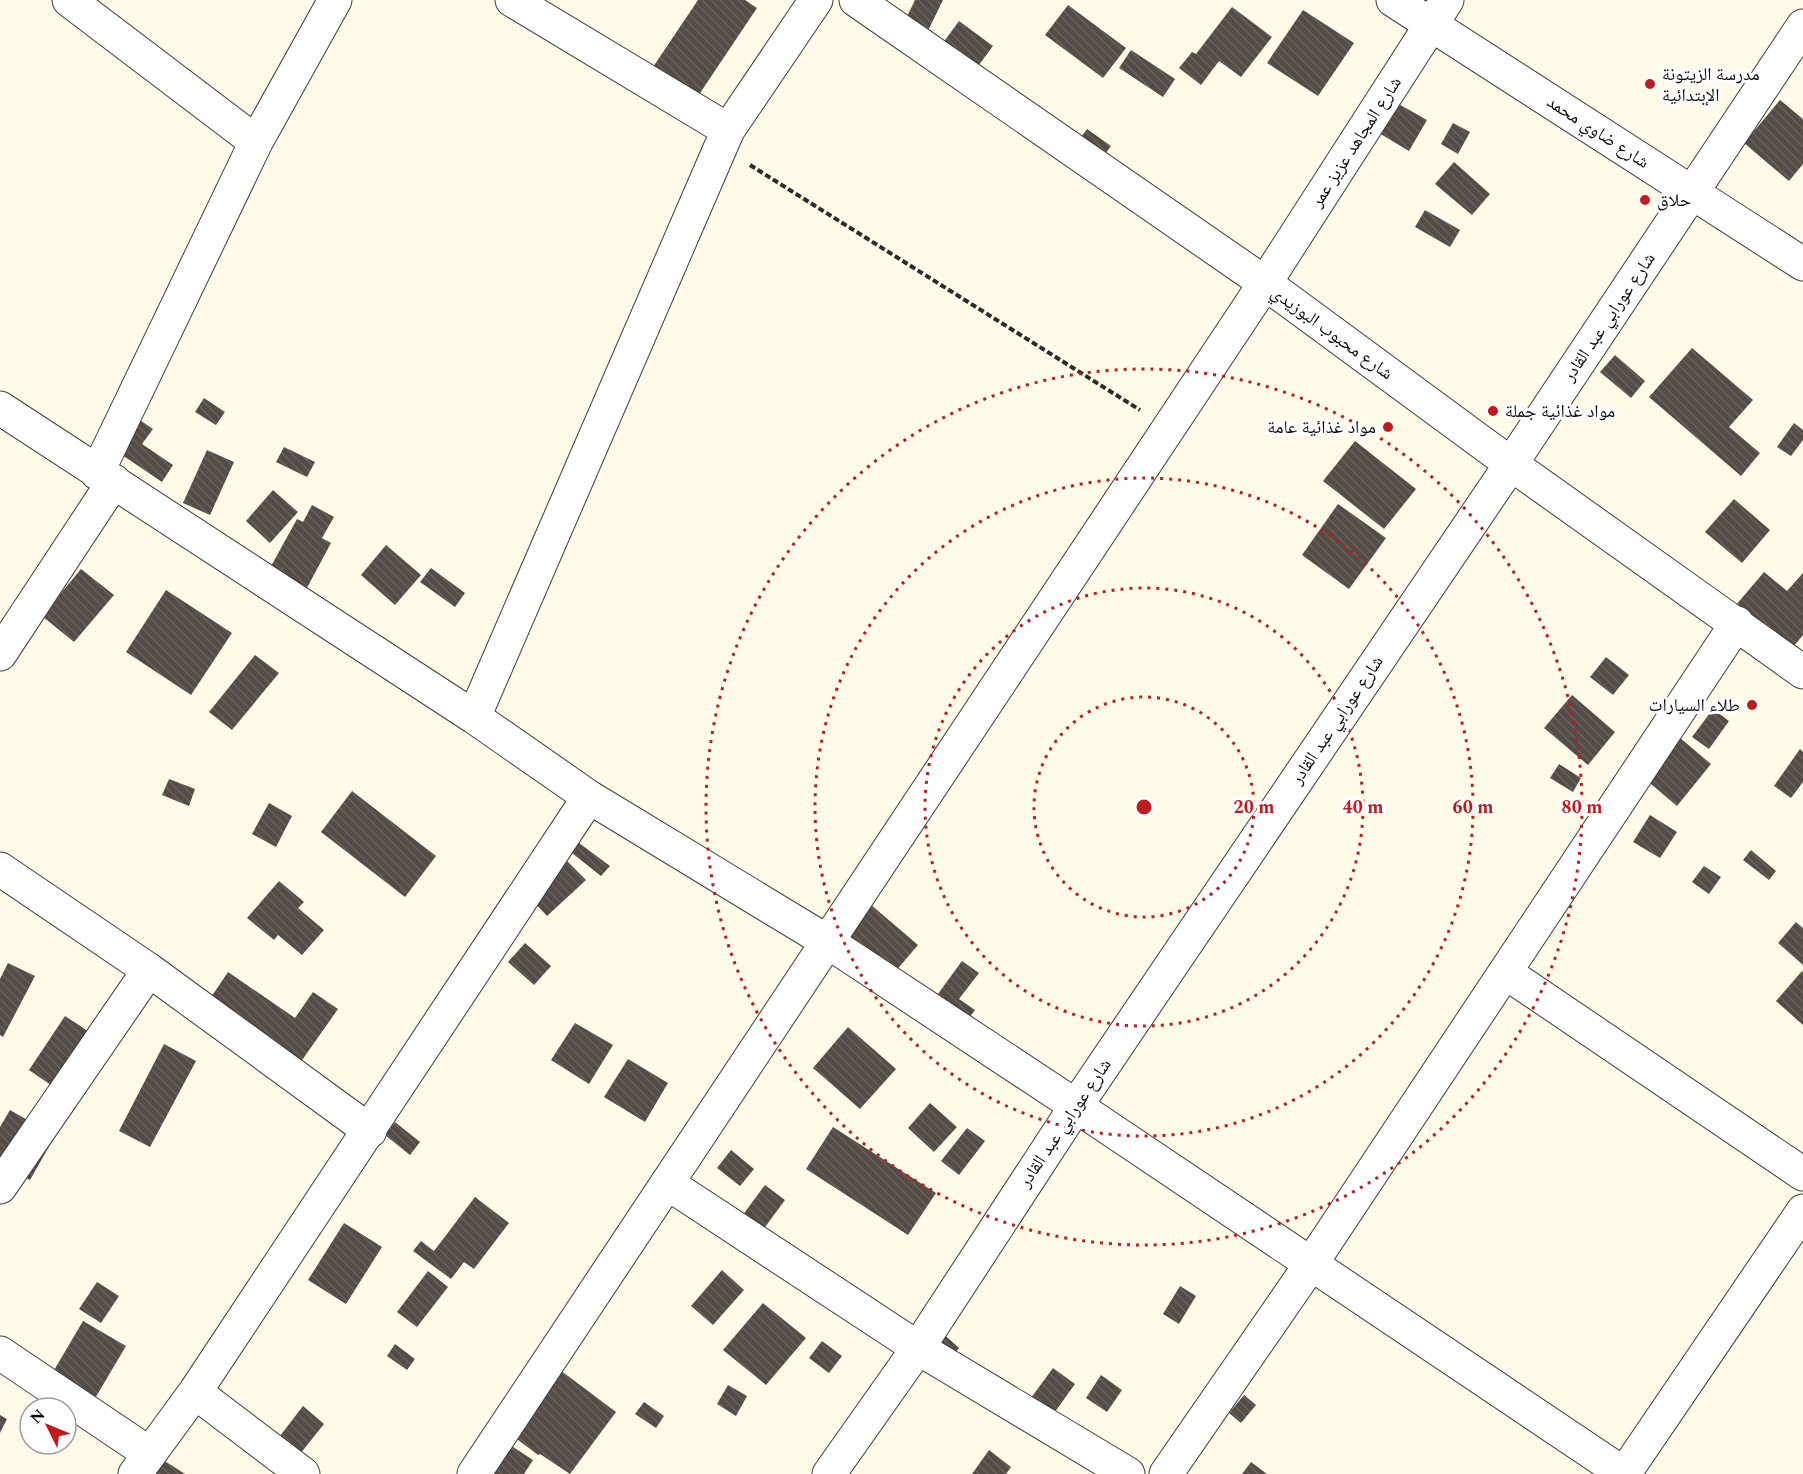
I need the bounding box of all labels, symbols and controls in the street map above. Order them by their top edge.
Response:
place label: مدرسة الزيتونة الإبتدائية [1662,61,1760,109]
street label: شارع المجاهد عزيز عمر [1303,71,1408,214]
marker: مدرسة الزيتونة الإبتدائية [1643,77,1657,91]
street label: شارع ضاوي محمد [1541,89,1655,176]
place label: حلاق [1657,187,1691,214]
marker: حلاق [1638,193,1652,207]
street label: شارع عورابي عبد القادر [1555,247,1663,388]
street label: شارع محبوب البوزيدي [1265,279,1399,387]
place label: مواد غذائية جملة [1505,398,1615,425]
marker: مواد غذائية جملة [1486,404,1500,418]
place label: مواد غذائية عامة [1267,414,1376,441]
marker: مواد غذائية عامة [1381,420,1395,434]
street label: شارع عورابي عبد القادر [1283,650,1391,791]
place label: طلاء السيارات [1649,692,1740,719]
marker: طلاء السيارات [1745,698,1759,712]
text: 20 m [1234,794,1274,821]
text: 40 m [1343,794,1383,821]
text: 60 m [1453,794,1493,821]
text: 80 m [1562,794,1602,821]
centre of rings [1134,797,1154,817]
street label: شارع عورابي عبد القادر [1011,1053,1119,1194]
north arrow [18,1396,78,1456]
text: N [25,1403,51,1429]

